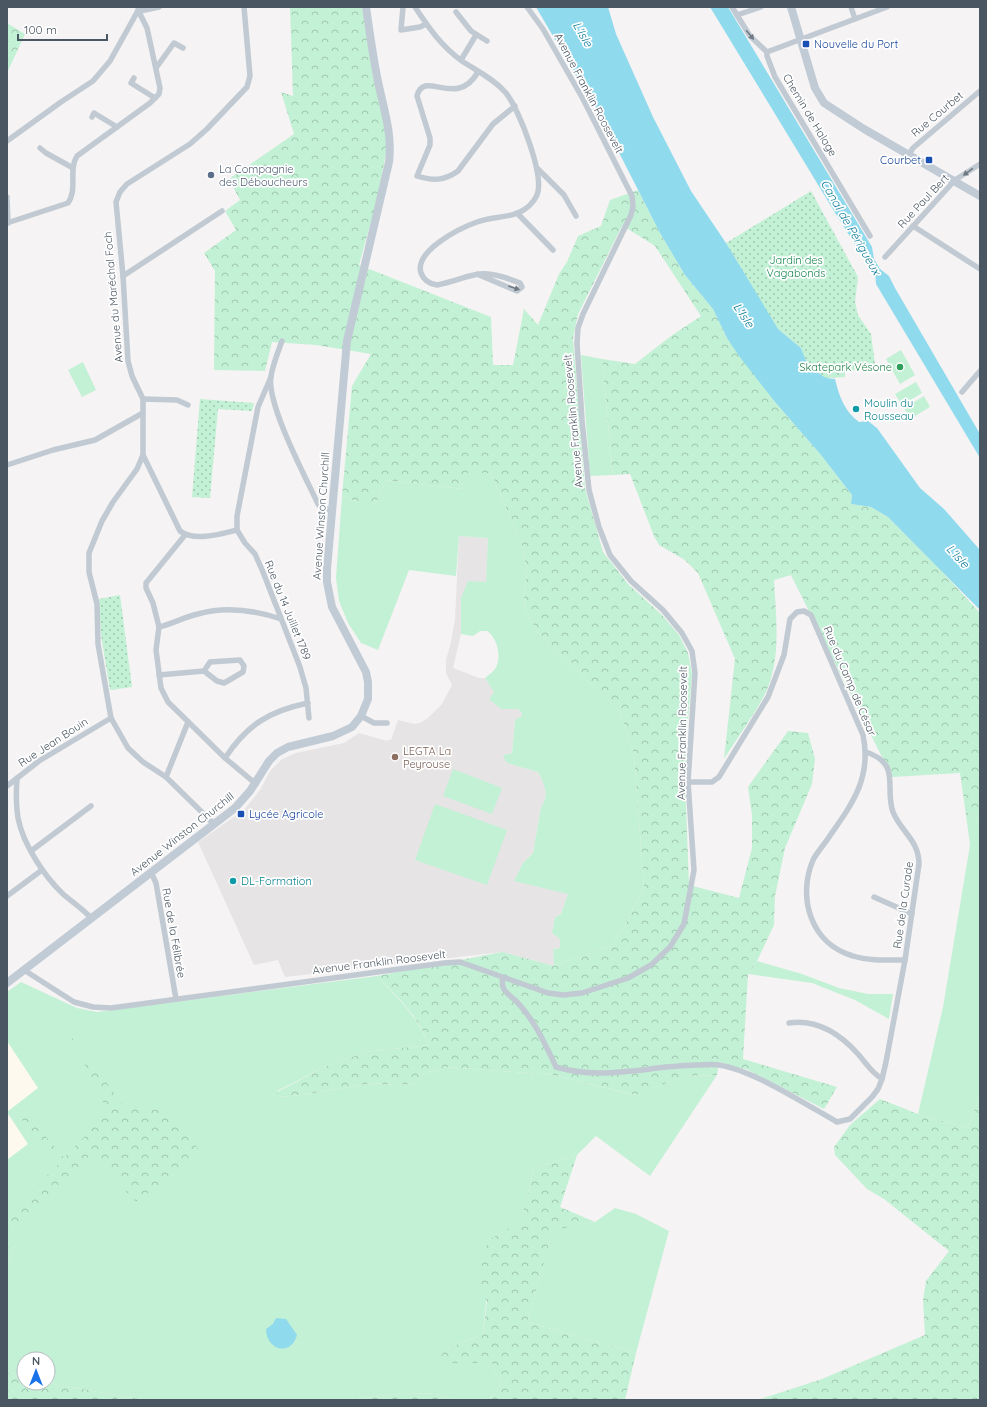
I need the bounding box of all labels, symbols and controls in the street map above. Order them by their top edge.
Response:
scale bar [18,16,107,42]
water label: L'Isle [570,19,597,50]
text: 100 m [24,22,57,37]
one-way arrow [746,30,755,40]
street label: Avenue Franklin Roosevelt [551,31,627,156]
place label: Nouvelle du Port [814,37,898,51]
marker: Nouvelle du Port [801,39,811,49]
street label: Chemin de Halage [780,71,840,159]
street label: Rue Courbet [908,88,966,140]
place label: Courbet [880,153,921,167]
marker: Courbet [924,155,934,165]
place label: La Compagnie des Déboucheurs [219,162,308,189]
one-way arrow [963,168,973,176]
marker: La Compagnie des Déboucheurs [206,170,216,180]
street label: Rue Paul Bert [894,171,952,231]
water label: Canal de Périgueux [818,177,885,278]
street label: Avenue du Maréchal Foch [100,231,126,363]
park label: Jardin des Vagabonds [767,253,825,280]
one-way arrow [508,285,520,291]
water label: L'Isle [730,300,758,331]
street label: Avenue Franklin Roosevelt [560,353,586,488]
place label: Skatepark Vésone [799,360,892,374]
marker: Skatepark Vésone [895,362,905,372]
place label: Moulin du Rousseau [864,396,914,423]
marker: Moulin du Rousseau [851,404,861,414]
street label: Avenue Winston Churchill [310,452,332,580]
water label: L'Isle [943,541,973,572]
street label: Rue du 14 Juillet 1789 [262,558,314,662]
street label: Rue du Camp de César [821,624,880,739]
street label: Avenue Franklin Roosevelt [674,666,690,800]
street label: Rue Jean Bouin [16,714,90,770]
place label: LEGTA La Peyrouse [403,744,451,771]
marker: LEGTA La Peyrouse [390,752,400,762]
street label: Avenue Winston Churchill [127,789,237,879]
place label: Lycée Agricole [249,807,323,821]
marker: Lycée Agricole [236,809,246,819]
street label: Rue de la Curade [890,860,916,950]
place label: DL-Formation [241,874,312,888]
marker: DL-Formation [228,876,238,886]
street label: Rue de la Félibrée [159,887,189,979]
street label: Avenue Franklin Roosevelt [312,947,447,977]
north arrow [16,1351,56,1391]
text: N [32,1354,40,1368]

